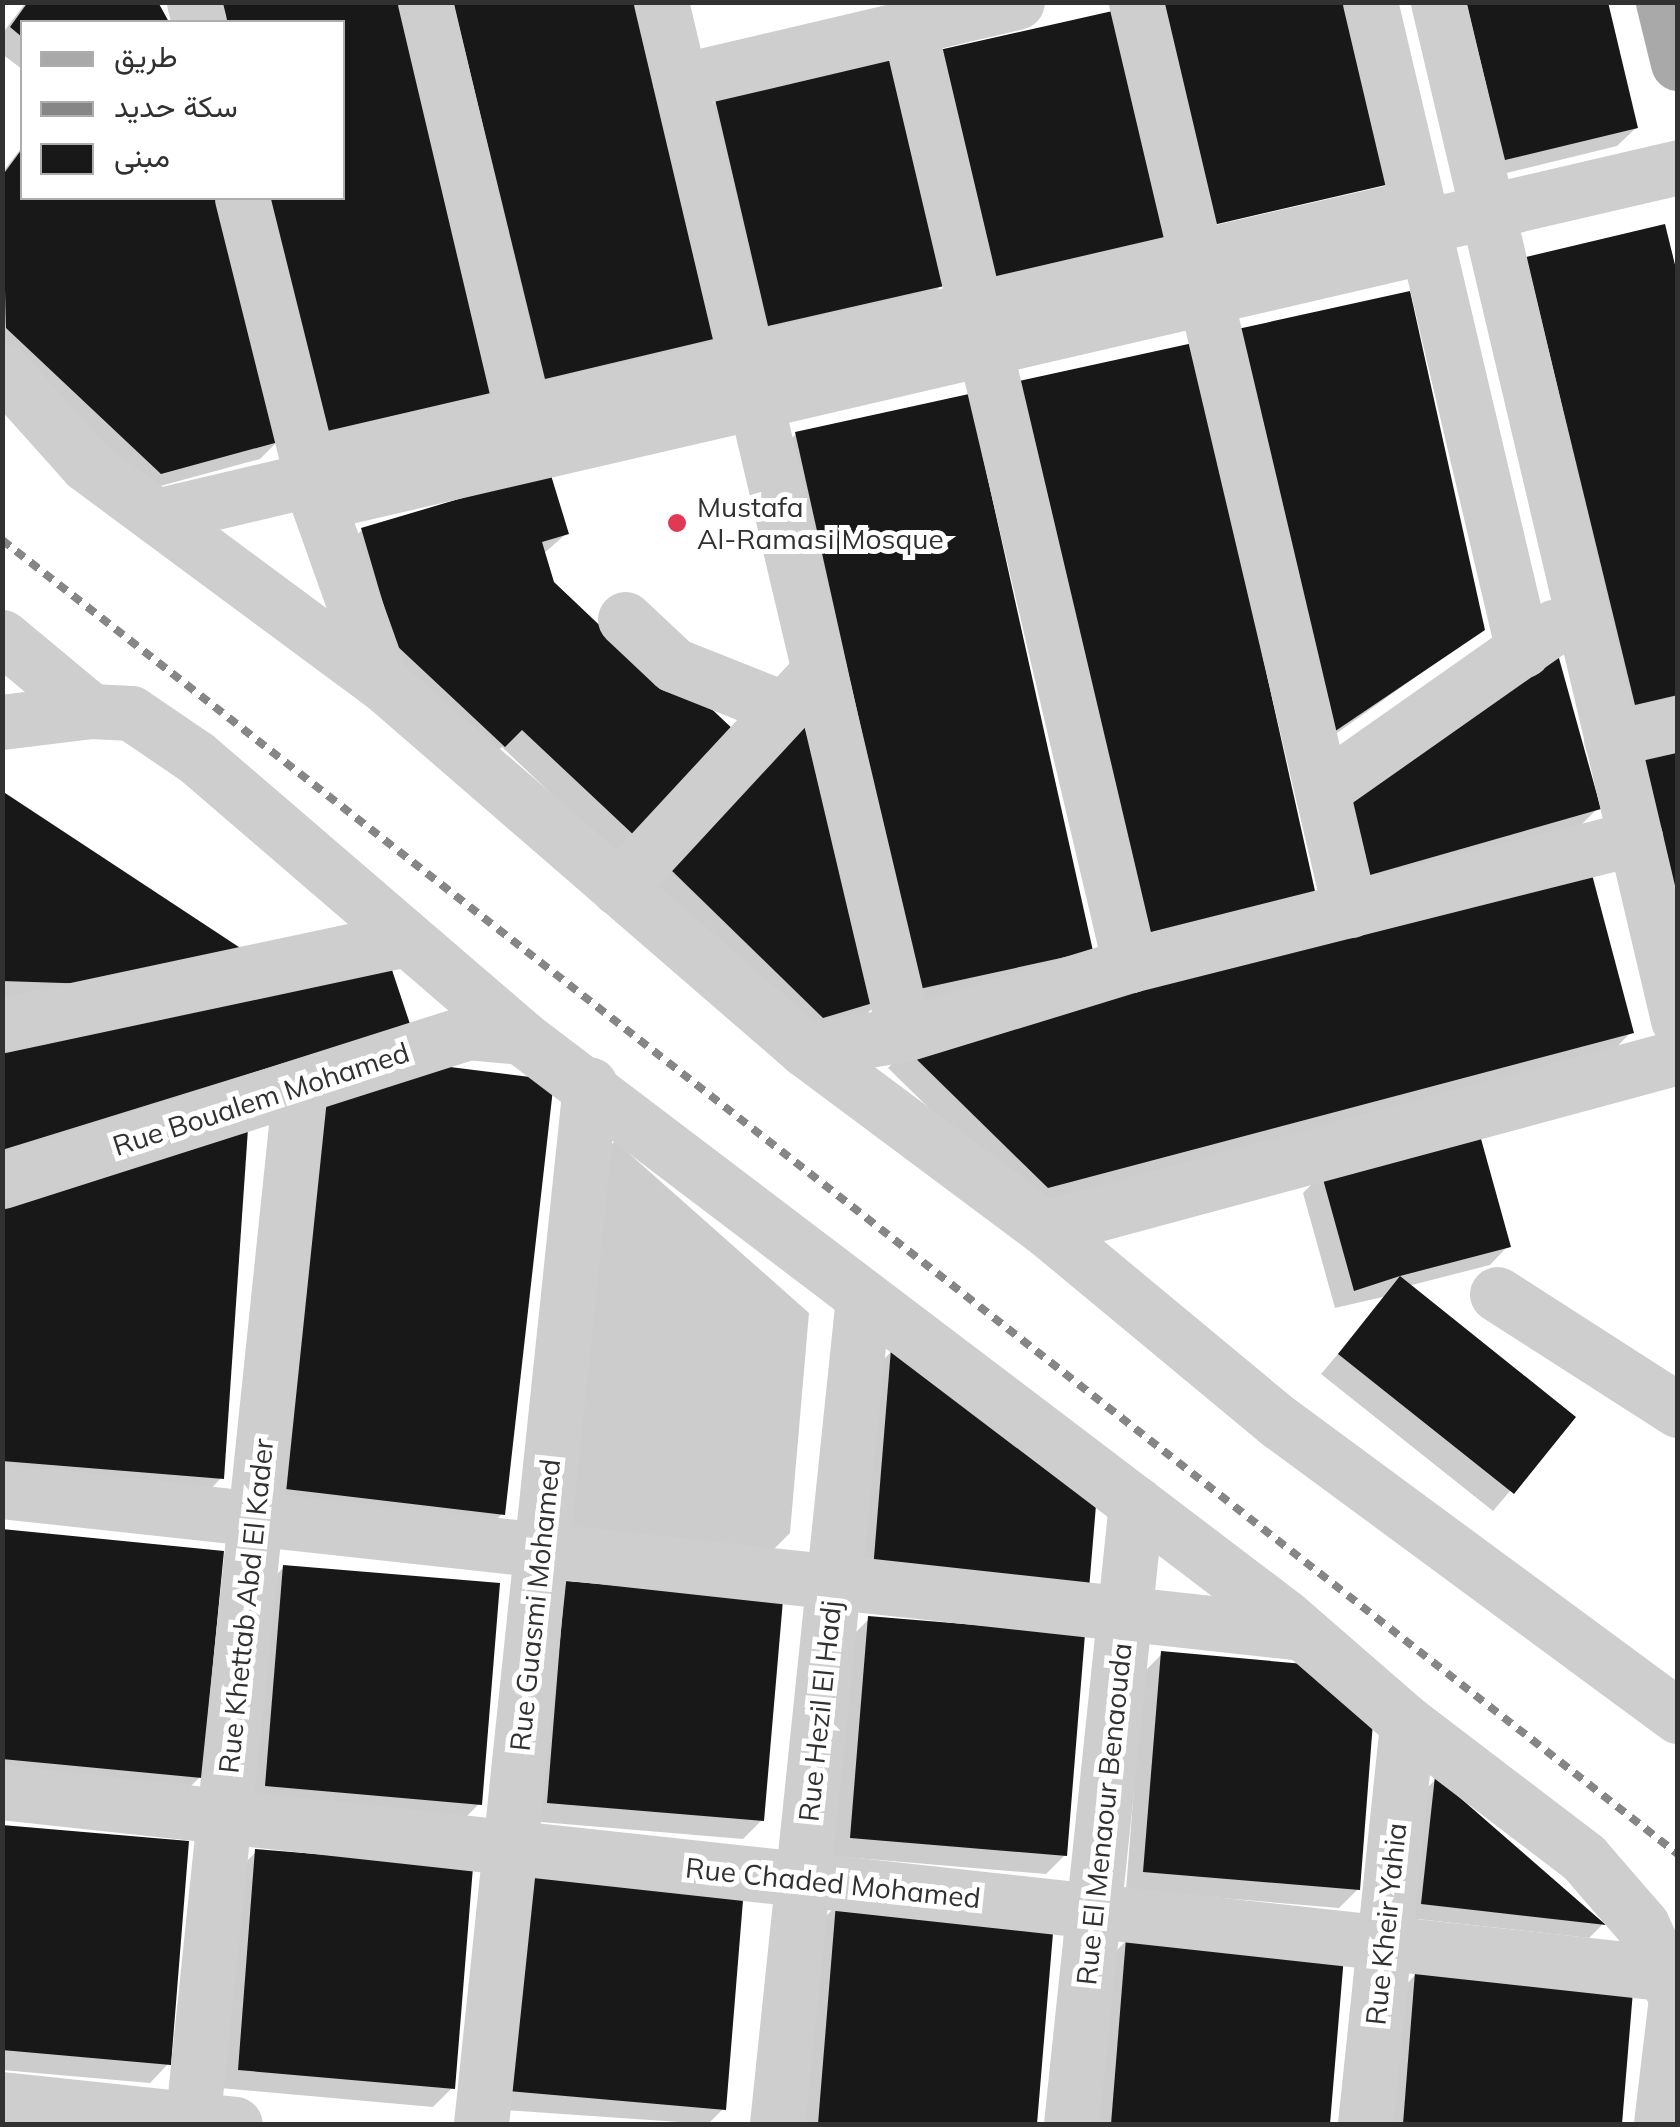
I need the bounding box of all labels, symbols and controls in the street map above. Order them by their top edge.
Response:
legend [20,20,345,200]
text: طريق [114,37,178,75]
text: سكة حديد [114,87,238,125]
text: مبنى [114,137,170,175]
place label: Mustafa Al-Ramasi Mosque [697,490,944,556]
marker: Mustafa Al-Ramasi Mosque [666,512,688,534]
street label: Rue Boualem Mohamed [109,1035,413,1163]
street label: Rue Khettab Abd El Kader [212,1437,280,1775]
street label: Rue Guasmi Mohamed [503,1457,567,1753]
street label: Rue Hezil El Hadj [792,1599,848,1823]
street label: Rue El Menaour Benaouda [1069,1641,1139,1987]
street label: Rue Kheir Yahia [1359,1821,1413,2027]
street label: Rue Chaded Mohamed [684,1851,982,1915]

